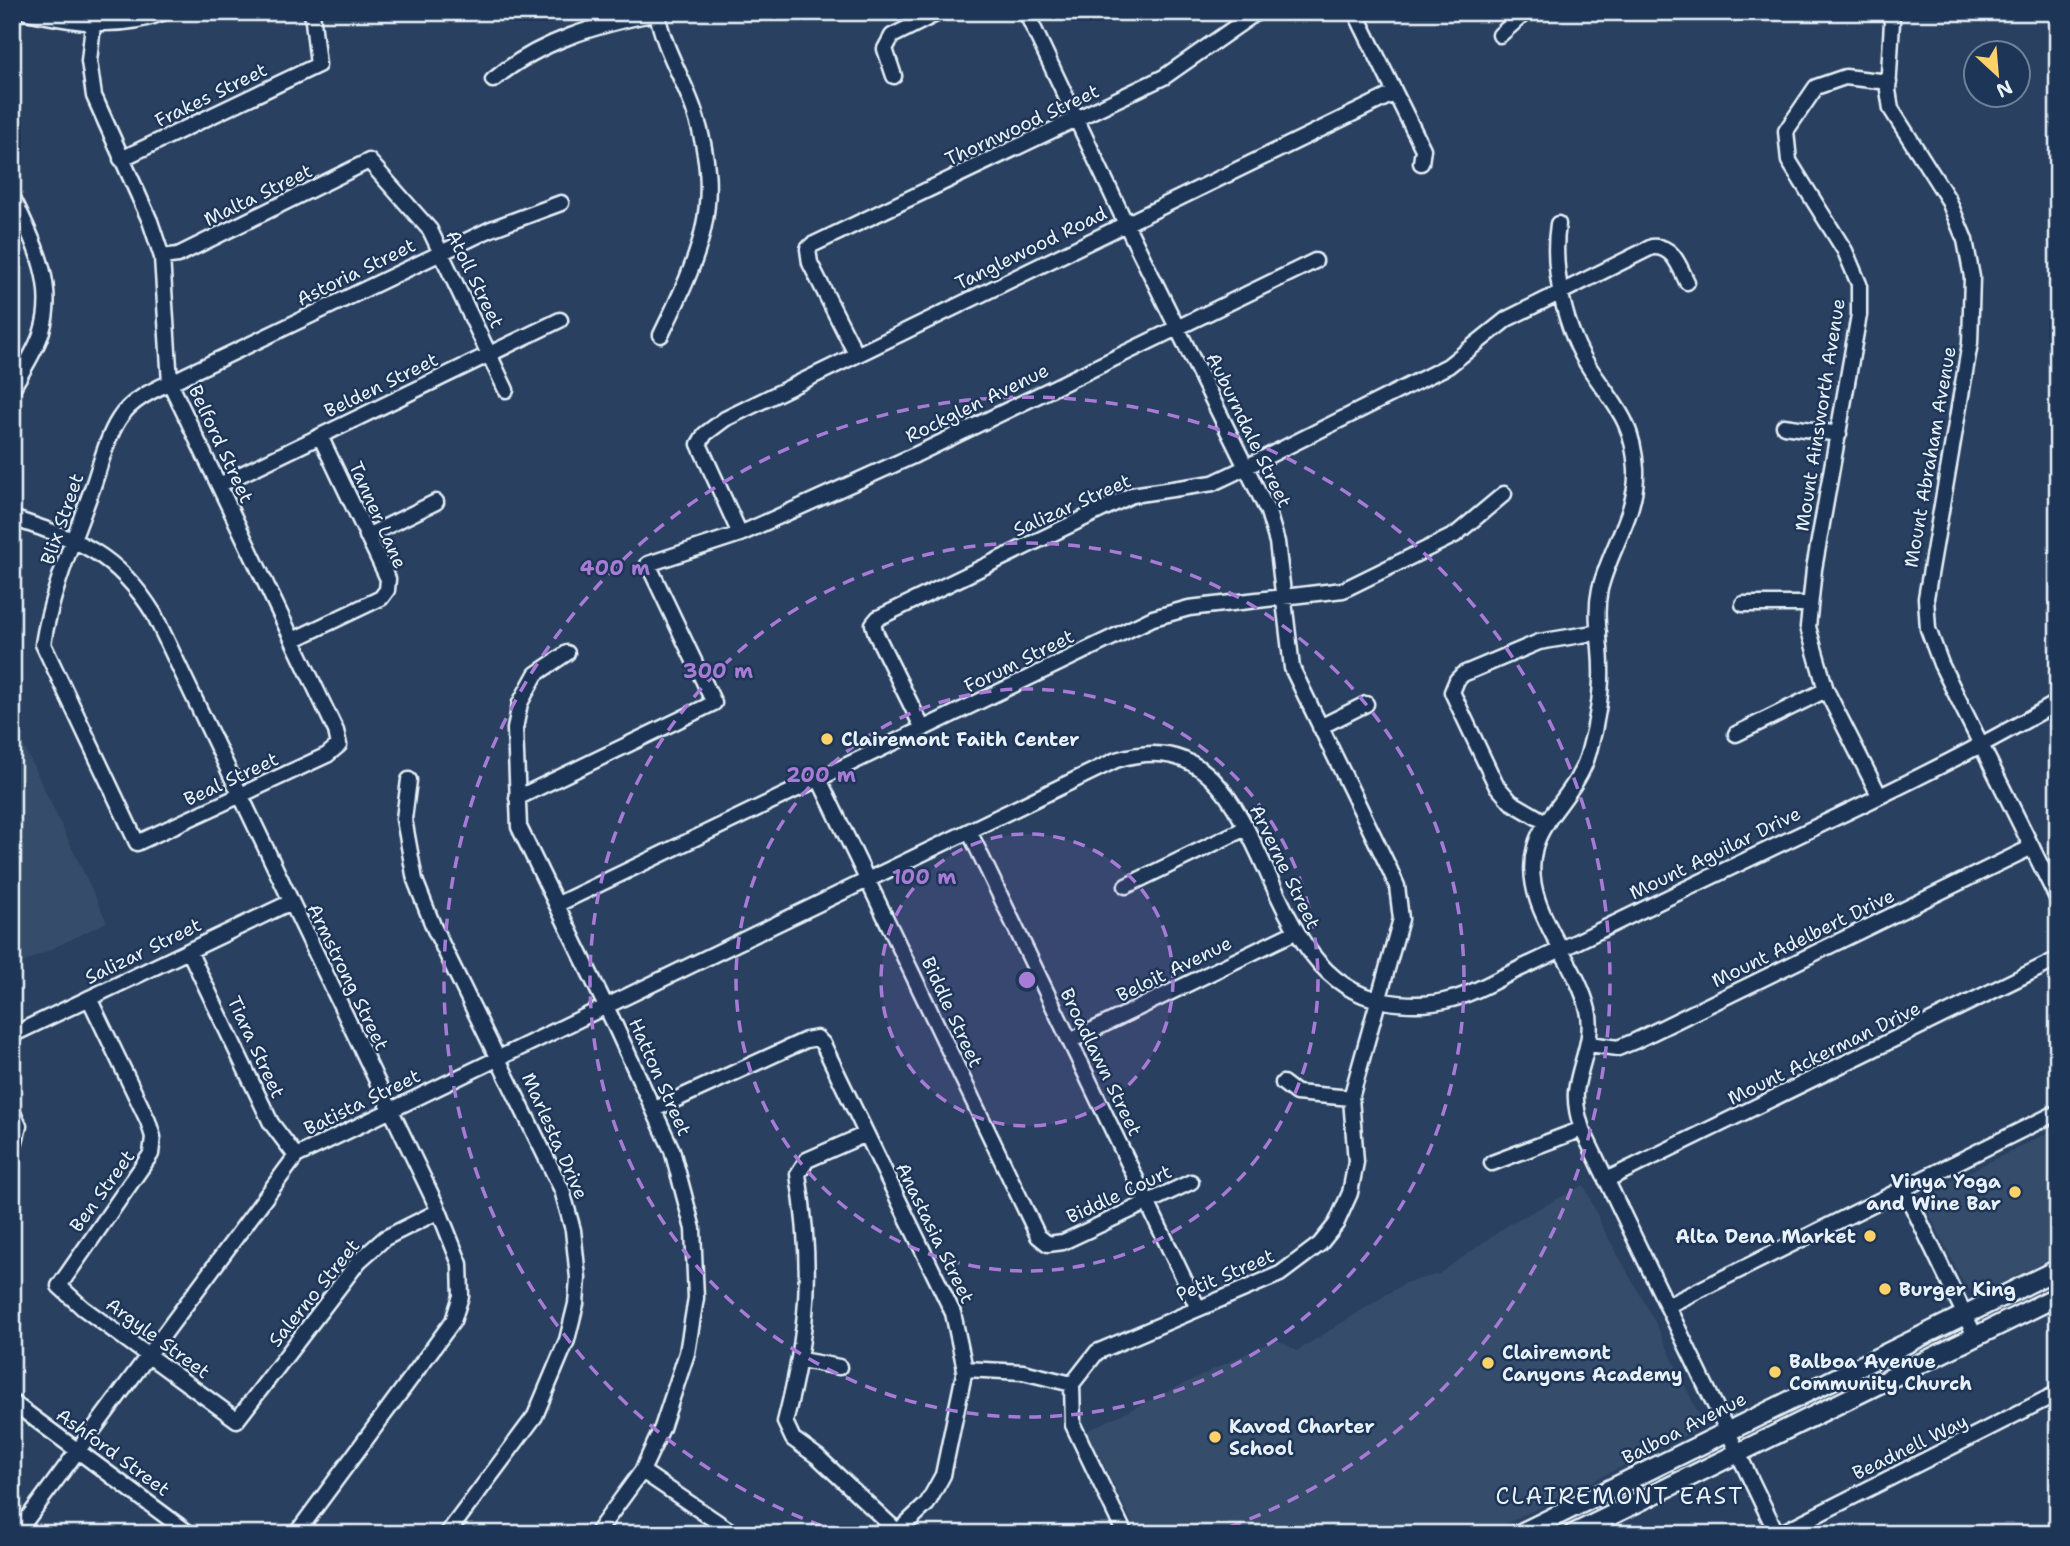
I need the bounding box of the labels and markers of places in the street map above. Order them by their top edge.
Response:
place label: Clairemont Faith Center [841,727,1080,752]
marker: Clairemont Faith Center [819,731,835,747]
centre of rings [1015,968,1039,992]
place label: Vinya Yoga and Wine Bar [1866,1169,2001,1216]
marker: Vinya Yoga and Wine Bar [2007,1184,2023,1200]
place label: Alta Dena Market [1675,1224,1856,1249]
marker: Alta Dena Market [1862,1228,1878,1244]
place label: Burger King [1899,1277,2016,1302]
marker: Burger King [1877,1281,1893,1297]
place label: Clairemont Canyons Academy [1502,1340,1683,1387]
place label: Balboa Avenue Community Church [1789,1349,1972,1396]
marker: Clairemont Canyons Academy [1480,1355,1496,1371]
marker: Balboa Avenue Community Church [1767,1364,1783,1380]
place label: Kavod Charter School [1229,1414,1375,1461]
marker: Kavod Charter School [1207,1429,1223,1445]

